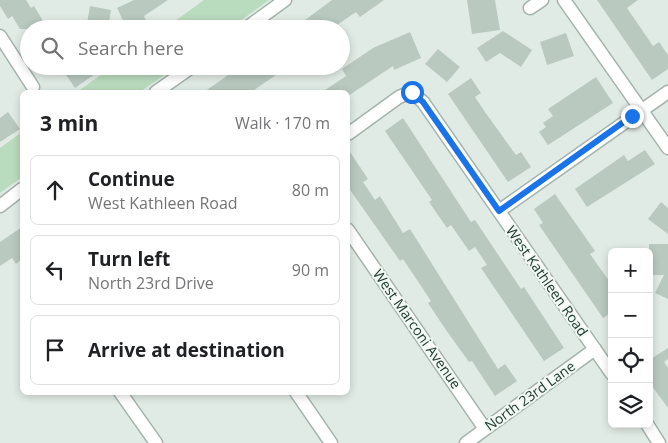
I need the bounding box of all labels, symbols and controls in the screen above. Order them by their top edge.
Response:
search box [20,20,350,75]
icon: search [38,34,66,62]
text: Search here [78,35,184,61]
route start [401,81,424,104]
route end [621,105,644,128]
text: 3 min [40,109,98,137]
text: Walk · 170 m [235,112,330,134]
text: Continue [88,166,175,192]
icon: ahead [41,176,69,204]
text: 80 m [292,179,329,201]
text: West Kathleen Road [88,192,238,214]
street label: West Kathleen Road [502,222,593,340]
text: Turn left [88,246,170,272]
map controls [608,248,653,428]
button: + [608,248,653,293]
icon: left [41,256,69,284]
text: 90 m [292,259,329,281]
street label: West Marconi Avenue [369,265,466,392]
text: North 23rd Drive [88,272,214,294]
button: − [608,293,653,338]
icon: arrive [41,336,69,364]
text: Arrive at destination [88,337,285,363]
button: locate [608,338,653,383]
street label: North 23rd Lane [481,356,579,435]
button: layers [608,383,653,428]

